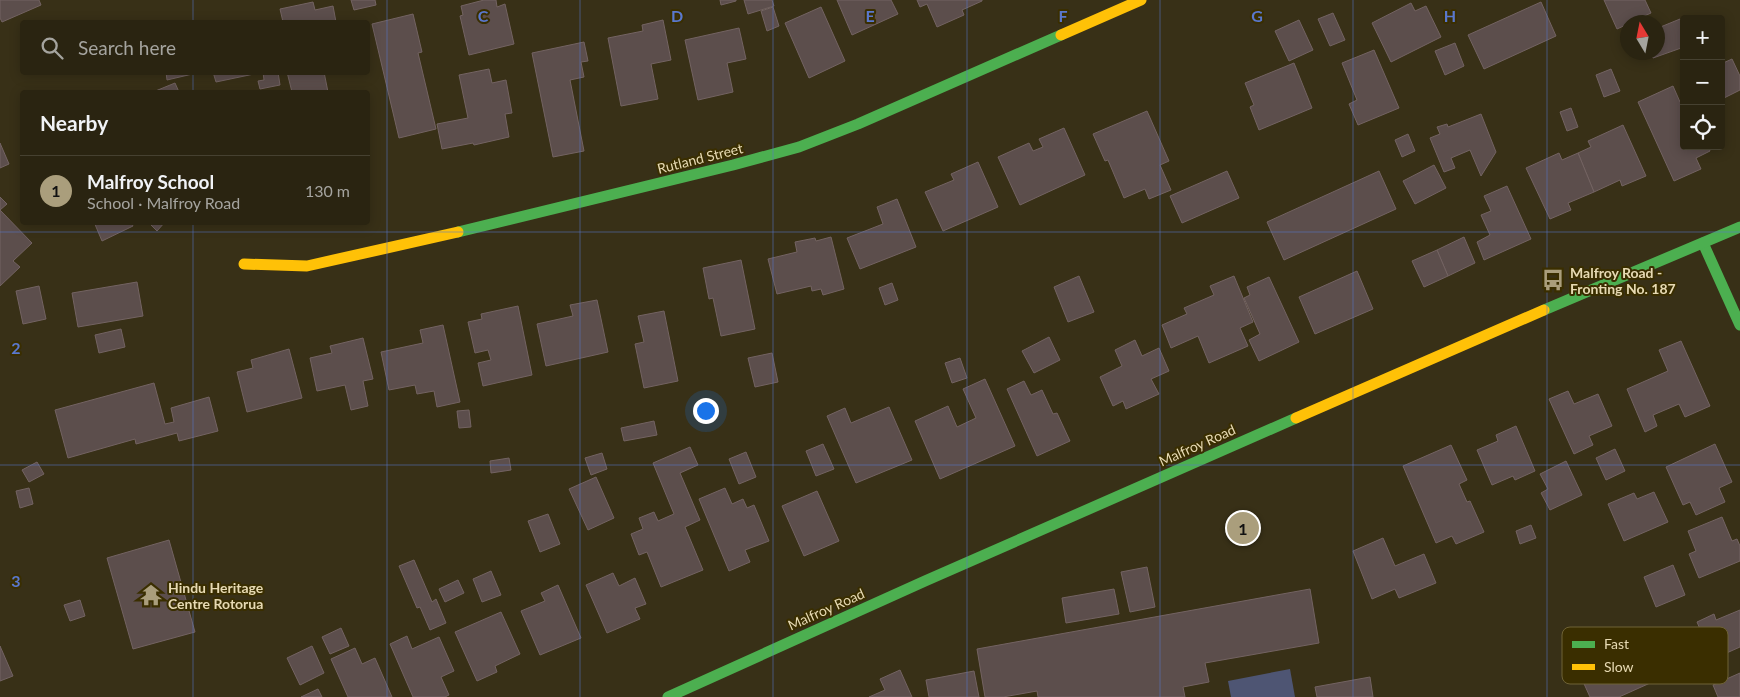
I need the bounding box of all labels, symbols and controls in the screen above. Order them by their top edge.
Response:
text: C [478,6,489,25]
text: D [671,6,683,25]
text: E [865,6,875,25]
text: F [1058,6,1068,25]
text: G [1251,6,1263,25]
text: H [1444,6,1456,25]
north arrow [1620,15,1665,60]
map controls [1680,15,1725,150]
button: + [1680,15,1725,60]
search box [20,20,370,75]
icon: search [38,34,66,62]
text: Search here [78,36,176,59]
button: − [1680,60,1725,105]
button: locate [1680,105,1725,150]
text: Nearby [40,110,108,135]
street label: Rutland Street [655,139,745,177]
text: Malfroy School [87,170,214,193]
text: 1 [51,181,61,200]
text: 130 m [305,181,350,200]
text: School · Malfroy Road [87,193,240,212]
place label: Malfroy Road - Fronting No. 187 [1570,264,1676,297]
bus stop icon: Malfroy Road - Fronting No. 187 [1540,267,1566,293]
text: 2 [11,338,21,357]
your location [693,398,719,424]
street label: Malfroy Road [1156,421,1238,469]
pin: 1 [1227,509,1259,547]
text: 3 [11,571,21,590]
place label: Hindu Heritage Centre Rotorua [168,579,264,612]
temple icon: Hindu Heritage Centre Rotorua [138,582,164,608]
street label: Malfroy Road [785,585,867,633]
legend [1562,627,1728,684]
text: Fast [1604,635,1629,652]
text: Slow [1604,658,1634,675]

